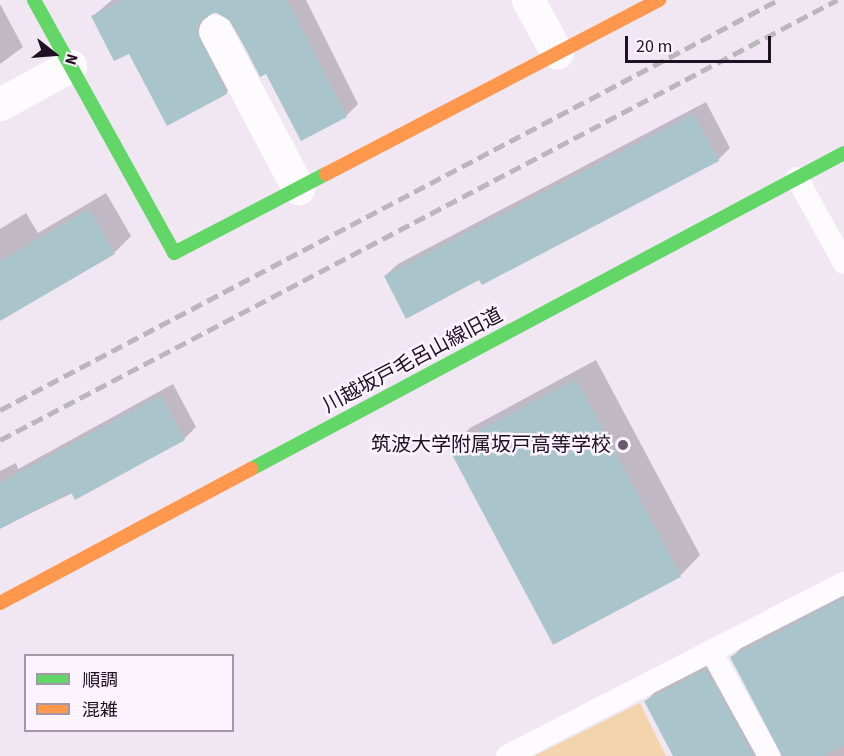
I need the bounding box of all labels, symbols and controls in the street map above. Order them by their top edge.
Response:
north arrow [24,24,84,84]
scale bar [628,24,774,62]
text: 20 m [636,34,672,59]
text: N [59,51,83,68]
street label: 川越坂戸毛呂山線旧道 [319,303,507,419]
place label: 筑波大学附属坂戸高等学校 [371,433,611,457]
marker: 筑波大学附属坂戸高等学校 [616,438,630,452]
legend [24,654,234,732]
text: 順調 [82,668,118,693]
text: 混雑 [82,698,118,723]

